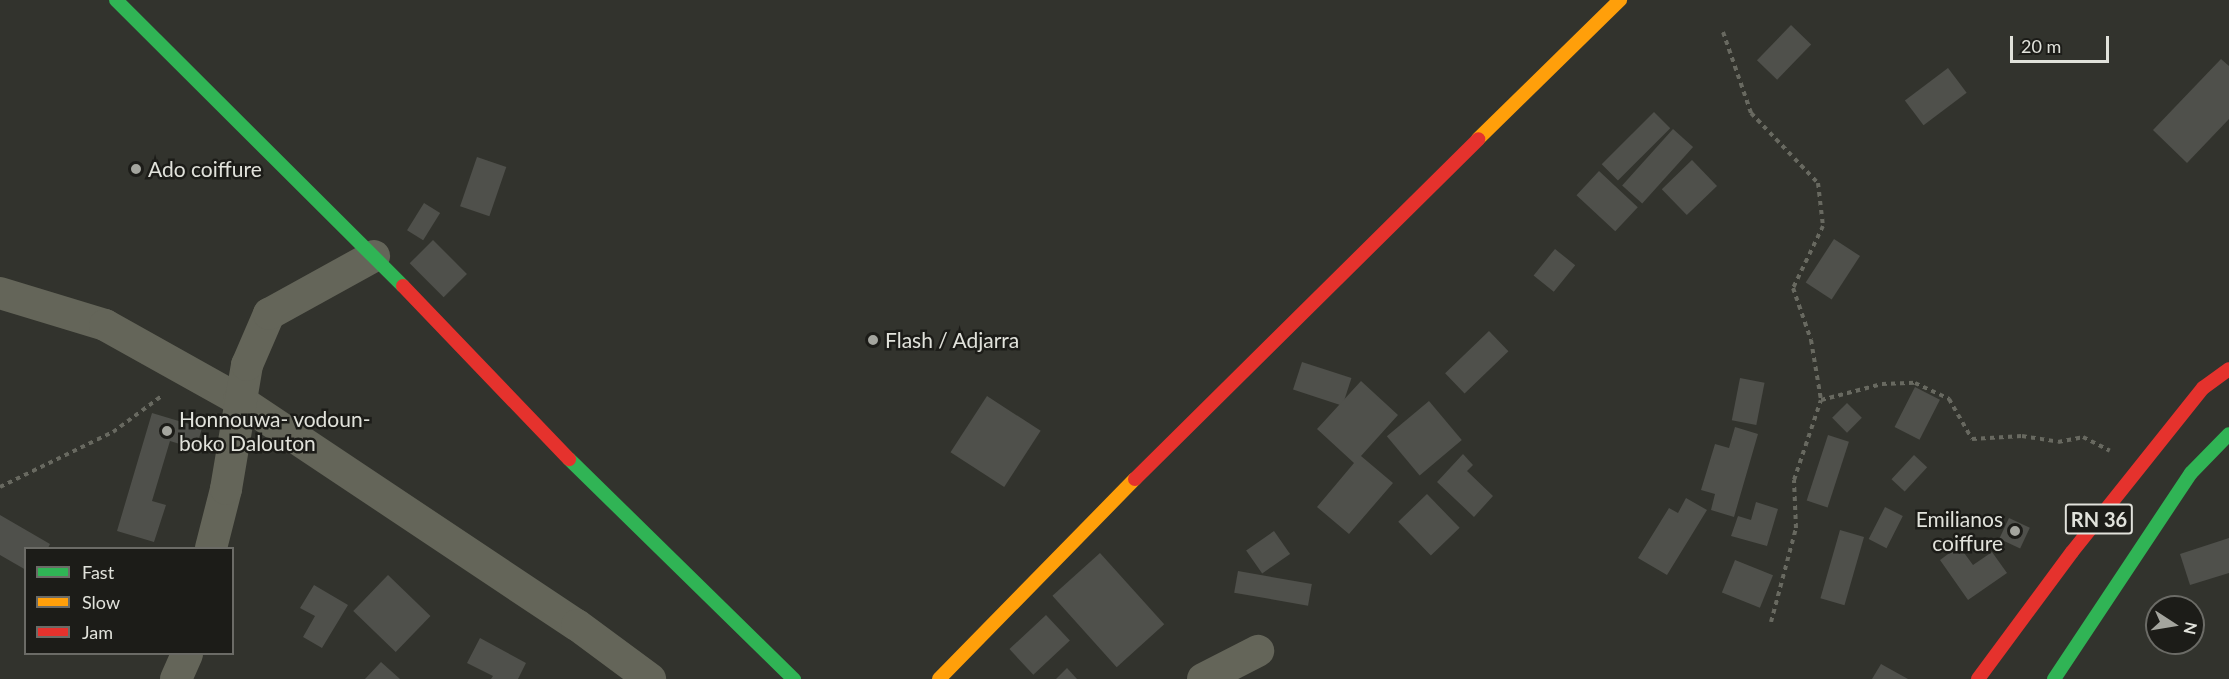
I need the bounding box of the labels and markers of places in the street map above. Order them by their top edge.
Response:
place label: Ado coiffure [148,156,262,182]
marker: Ado coiffure [129,162,143,176]
place label: Flash / Adjarra [885,327,1020,353]
marker: Flash / Adjarra [866,333,880,347]
place label: Honnouwa- vodoun- boko Dalouton [179,406,371,456]
marker: Honnouwa- vodoun- boko Dalouton [160,424,174,438]
place label: Emilianos coiffure [1916,506,2003,556]
marker: Emilianos coiffure [2008,524,2022,538]

